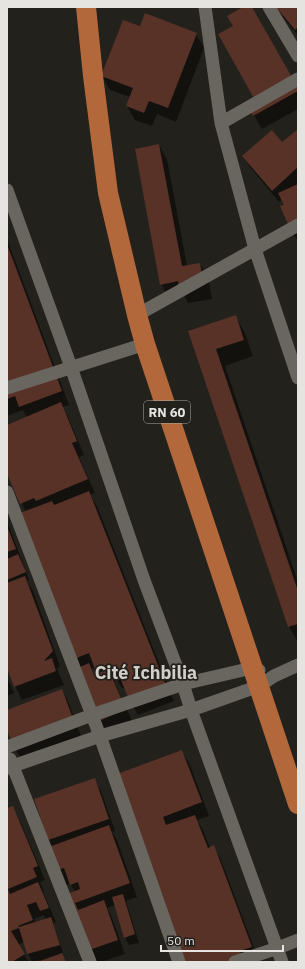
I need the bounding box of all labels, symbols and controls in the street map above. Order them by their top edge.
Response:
road number: RN 60 [144,401,190,423]
district label: Cité Ichbilia [95,661,197,684]
scale bar [161,927,283,953]
text: 50 m [167,933,195,948]

